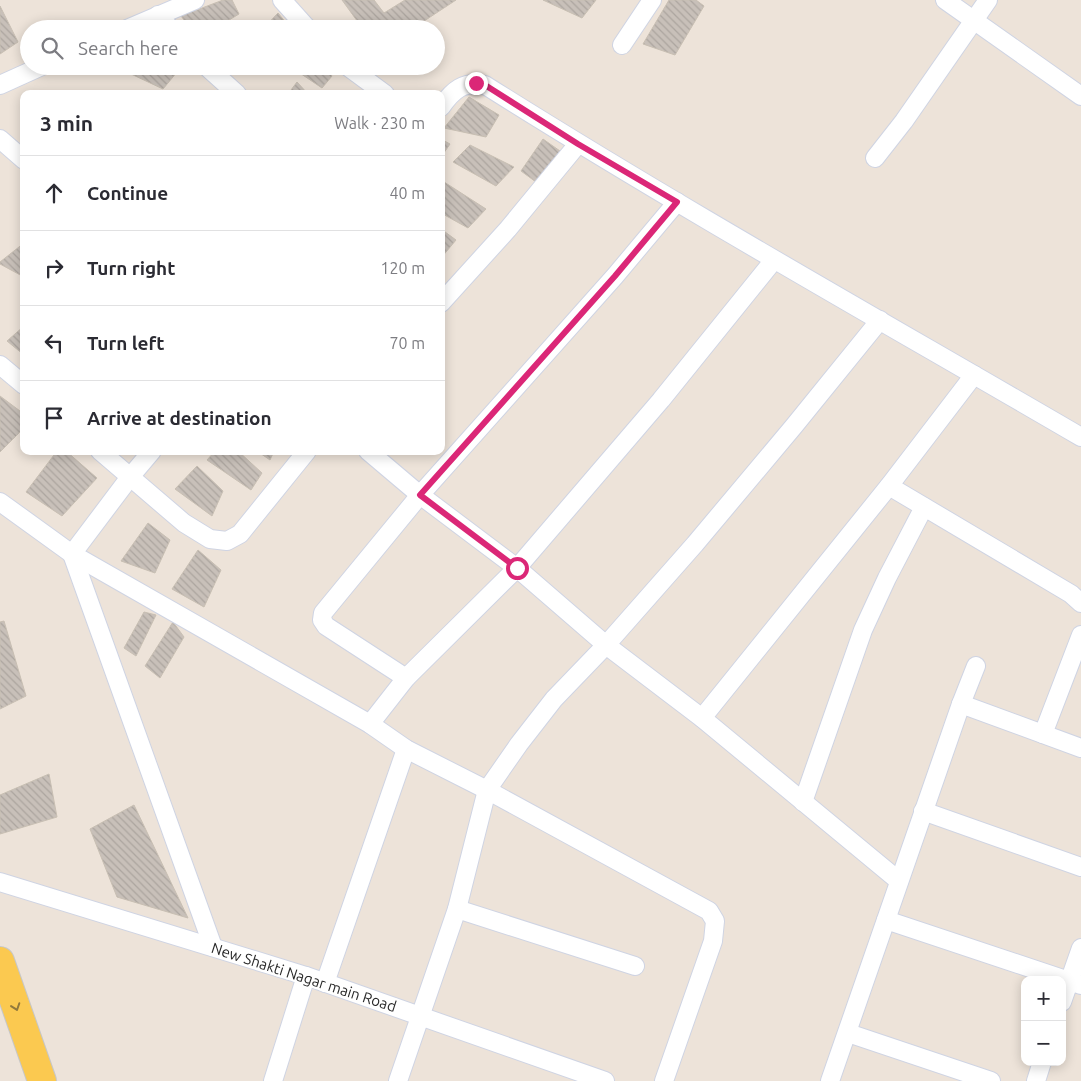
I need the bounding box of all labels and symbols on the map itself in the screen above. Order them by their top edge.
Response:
route end [465,72,488,95]
route start [506,557,529,580]
street label: New Shakti Nagar main Road [209,939,399,1015]
one-way arrow [10,1002,20,1011]

